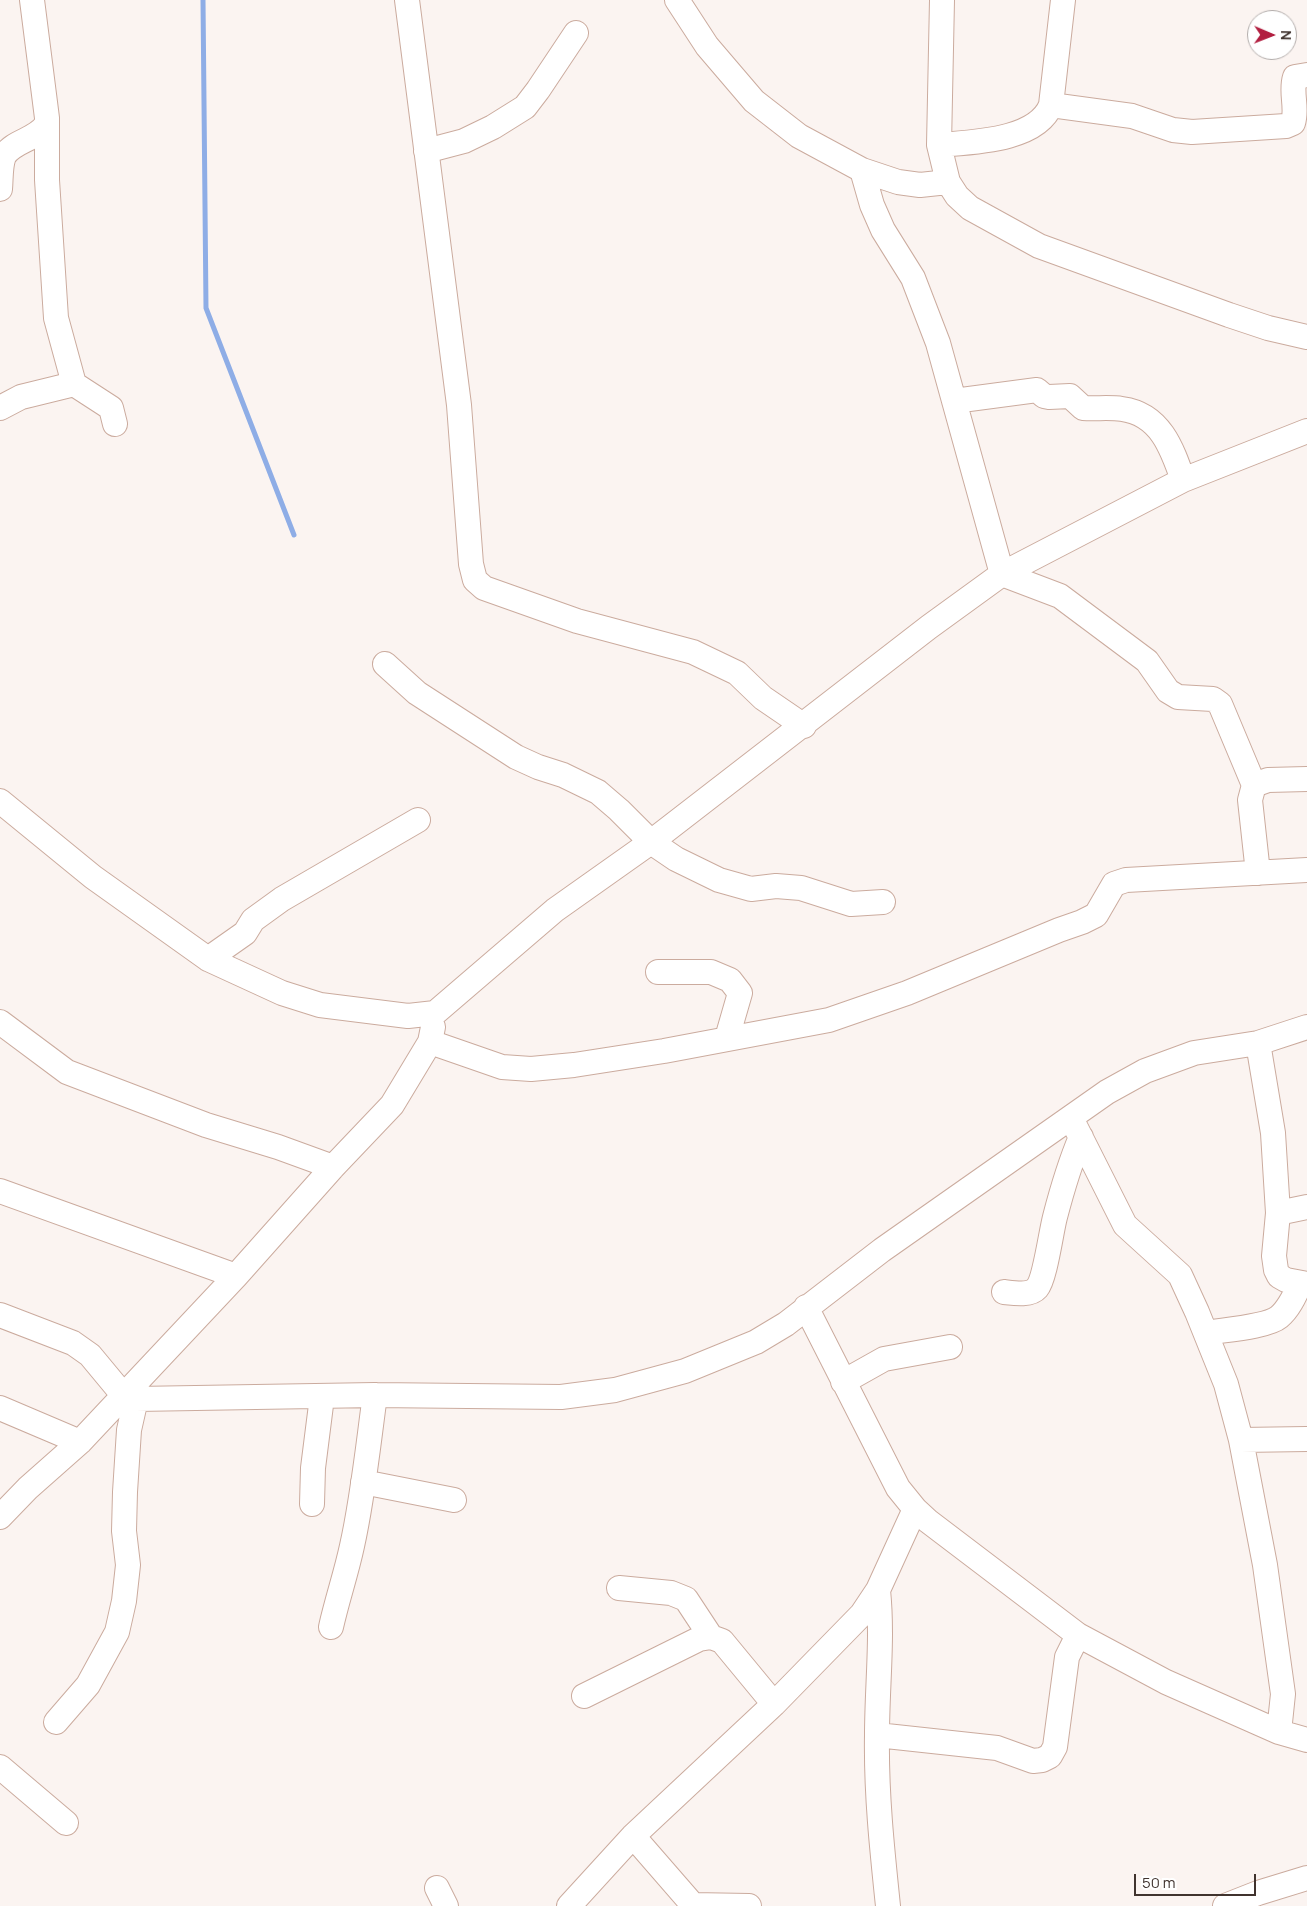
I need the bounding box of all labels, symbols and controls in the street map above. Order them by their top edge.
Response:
north arrow [1247,10,1297,60]
text: N [1277,30,1296,40]
scale bar [1137,1864,1260,1896]
text: 50 m [1142,1872,1176,1893]

